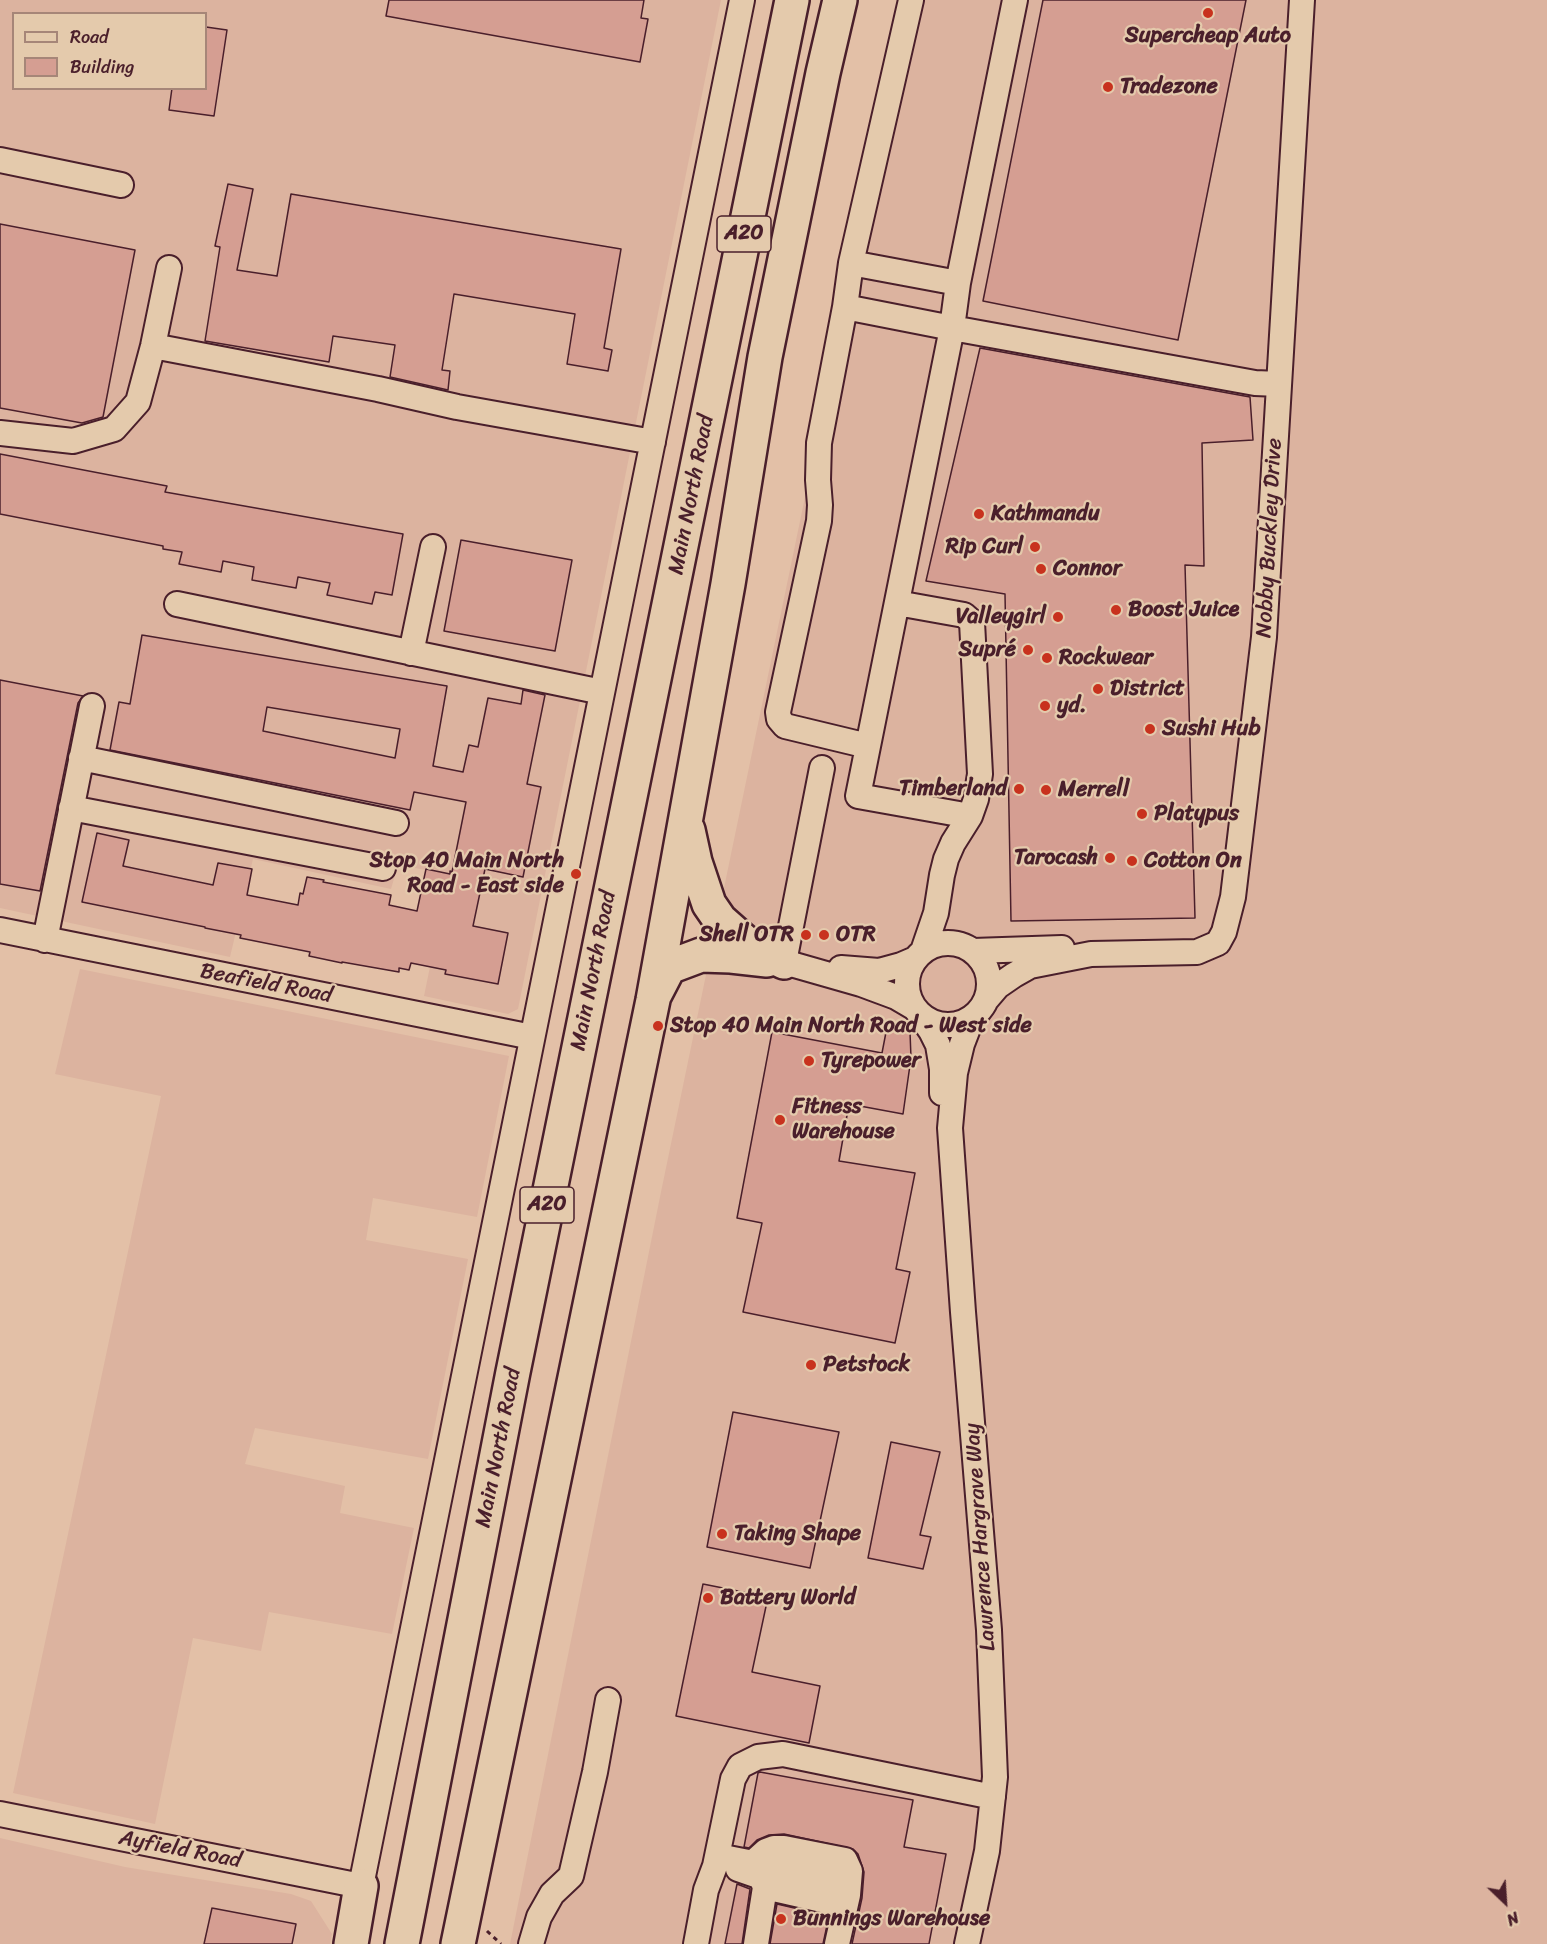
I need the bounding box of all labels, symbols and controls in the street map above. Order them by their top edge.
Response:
marker: Supercheap Auto [1201,6,1215,20]
legend [12,12,207,90]
text: Road [70,21,109,53]
place label: Supercheap Auto [1125,23,1291,49]
text: Building [70,51,134,83]
place label: Tradezone [1120,74,1218,100]
marker: Tradezone [1101,80,1115,94]
road number: A20 [717,216,771,252]
street label: Main North Road [664,413,720,577]
street label: Nobby Buckley Drive [1252,437,1288,639]
place label: Kathmandu [991,501,1100,527]
marker: Kathmandu [972,507,986,521]
place label: Rip Curl [945,534,1023,560]
marker: Rip Curl [1028,540,1042,554]
place label: Connor [1053,556,1122,582]
marker: Connor [1034,562,1048,576]
place label: Boost Juice [1128,597,1239,623]
marker: Boost Juice [1109,603,1123,617]
place label: Valleygirl [956,604,1046,630]
marker: Valleygirl [1051,610,1065,624]
place label: Supré [958,637,1016,663]
marker: Supré [1021,643,1035,657]
place label: Rockwear [1059,645,1153,671]
marker: Rockwear [1040,651,1054,665]
place label: District [1110,676,1185,702]
marker: District [1091,682,1105,696]
place label: yd. [1057,693,1087,719]
marker: yd. [1038,699,1052,713]
place label: Sushi Hub [1162,716,1260,742]
marker: Sushi Hub [1143,722,1157,736]
place label: Timberland [899,776,1007,802]
place label: Merrell [1058,777,1129,803]
marker: Timberland [1012,782,1026,796]
marker: Merrell [1039,783,1053,797]
place label: Platypus [1154,801,1239,827]
marker: Platypus [1135,807,1149,821]
place label: Tarocash [1014,845,1098,871]
place label: Stop 40 Main North Road - East side [369,848,564,900]
place label: Cotton On [1144,848,1242,874]
marker: Tarocash [1103,851,1117,865]
marker: Cotton On [1125,854,1139,868]
marker: Stop 40 Main North Road - East side [569,867,583,881]
street label: Main North Road [566,889,622,1053]
place label: Shell OTR [699,922,794,948]
place label: OTR [836,922,876,948]
marker: Shell OTR [799,928,813,942]
marker: OTR [817,928,831,942]
street label: Beafield Road [198,958,334,1010]
place label: Stop 40 Main North Road - West side [670,1013,1032,1039]
marker: Stop 40 Main North Road - West side [651,1019,665,1033]
place label: Tyrepower [821,1048,921,1074]
marker: Tyrepower [802,1054,816,1068]
place label: Fitness Warehouse [792,1094,895,1146]
marker: Fitness Warehouse [773,1113,787,1127]
road number: A20 [520,1187,574,1223]
place label: Petstock [823,1352,910,1378]
marker: Petstock [804,1358,818,1372]
street label: Main North Road [471,1366,527,1530]
street label: Lawrence Hargrave Way [960,1422,1002,1652]
place label: Taking Shape [734,1521,861,1547]
marker: Taking Shape [715,1527,729,1541]
place label: Battery World [720,1585,856,1611]
marker: Battery World [701,1591,715,1605]
street label: Ayfield Road [117,1825,243,1875]
north arrow [1475,1872,1535,1932]
text: N [1502,1903,1524,1934]
place label: Bunnings Warehouse [793,1906,990,1932]
marker: Bunnings Warehouse [774,1912,788,1926]

